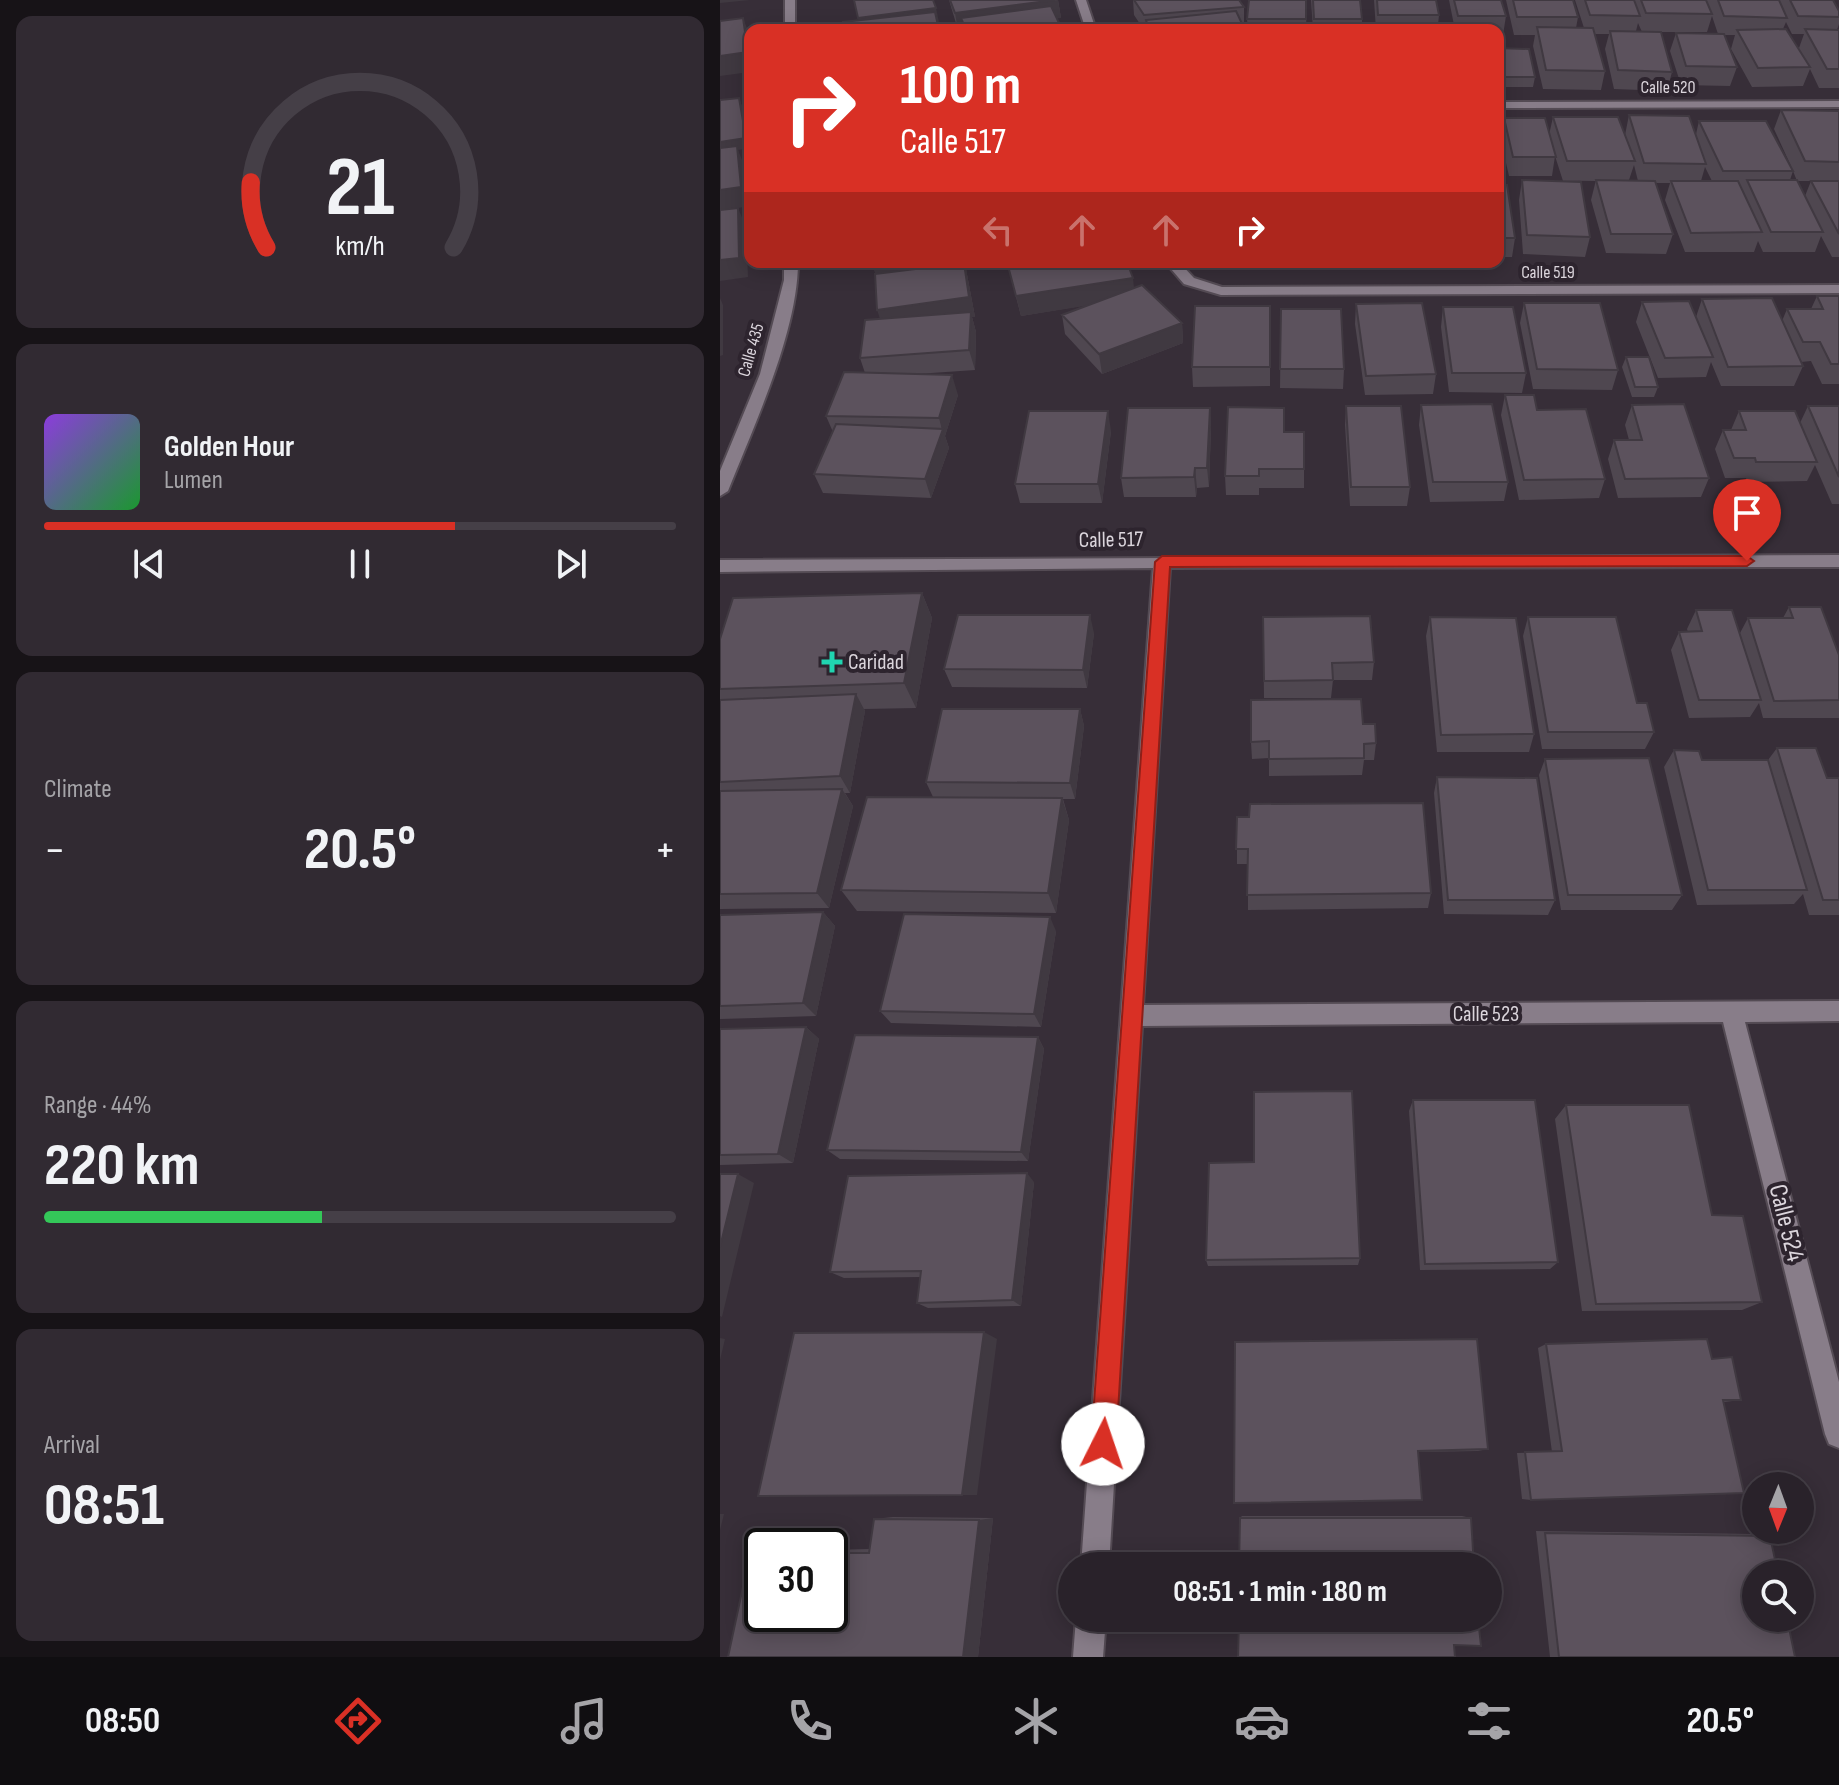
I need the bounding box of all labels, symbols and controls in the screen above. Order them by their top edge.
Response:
text: 100 m [900,53,1021,120]
icon: right [768,56,872,160]
street label: Calle 520 [1641,77,1695,98]
text: Calle 517 [900,121,1006,164]
text: 21 [325,139,395,239]
icon: left [976,208,1020,252]
icon: ahead [1060,208,1104,252]
icon: ahead [1144,208,1188,252]
icon: right [1228,208,1272,252]
text: km/h [335,229,385,264]
street label: Calle 519 [1521,262,1575,283]
street label: Calle 435 [733,321,769,379]
text: Golden Hour [164,429,294,465]
text: Lumen [164,465,223,496]
pin [1713,479,1781,561]
icon: arrive [1725,491,1769,535]
street label: Calle 517 [1078,526,1144,554]
icon: previous [127,542,171,586]
icon: pause [338,542,382,586]
icon: next [549,542,593,586]
place label: Caridad [848,649,904,676]
marker: Caridad [823,653,841,671]
text: Climate [44,774,112,805]
text: 20.5° [304,814,416,886]
text: − [44,824,66,877]
text: + [654,824,676,877]
street label: Calle 523 [1453,1001,1519,1028]
text: Range · 44% [44,1090,152,1121]
text: 220 km [44,1130,200,1202]
street label: Calle 524 [1761,1181,1811,1265]
position arrow [1061,1402,1145,1486]
text: Arrival [44,1430,100,1461]
text: 08:51 [44,1470,164,1542]
north arrow [1742,1472,1814,1544]
map controls [1742,1472,1814,1632]
speed limit sign: 30 [744,1528,848,1632]
button: search [1742,1560,1814,1632]
text: 08:51 · 1 min · 180 m [1173,1574,1387,1610]
icon: directions [330,1693,386,1749]
icon: music [556,1693,612,1749]
icon: phone [782,1693,838,1749]
icon: climate [1008,1693,1064,1749]
icon: car [1234,1693,1290,1749]
icon: filters [1461,1693,1517,1749]
text: 08:50 [85,1700,160,1743]
text: 20.5° [1687,1700,1754,1743]

